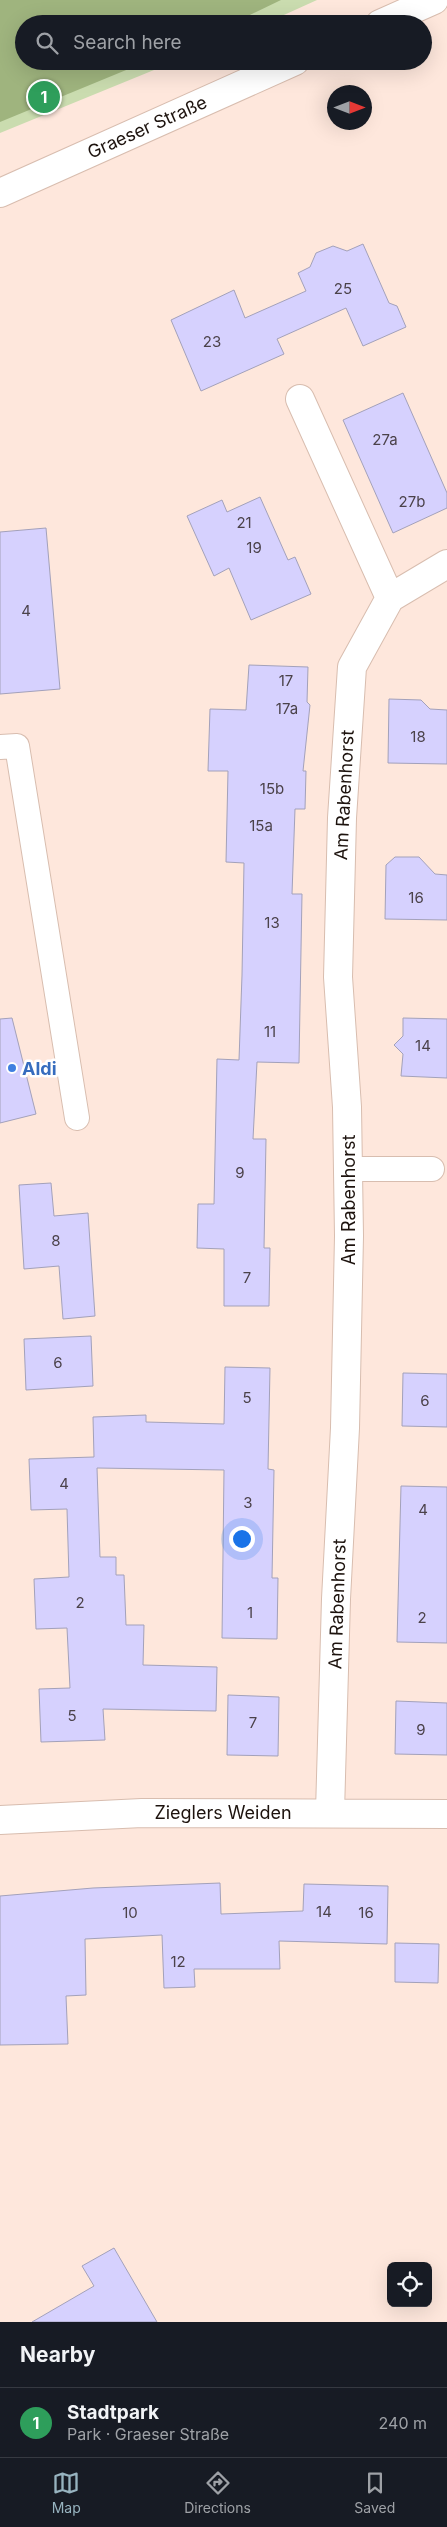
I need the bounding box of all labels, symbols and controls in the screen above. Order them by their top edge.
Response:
search box [15,15,432,70]
icon: search [33,29,61,57]
text: Search here [73,31,182,54]
pin: 1 [28,78,60,116]
north arrow [327,85,372,130]
street label: Graeser Straße [84,91,210,163]
house number: 25 [334,279,352,298]
house number: 23 [203,332,221,351]
house number: 27a [372,430,398,449]
house number: 27b [399,492,425,511]
house number: 21 [236,513,252,532]
house number: 19 [246,538,262,557]
house number: 4 [21,601,31,620]
house number: 17 [279,671,293,690]
house number: 17a [276,699,298,718]
house number: 18 [410,727,426,746]
street label: Am Rabenhorst [330,729,358,861]
house number: 15b [260,779,284,798]
house number: 15a [249,816,273,835]
house number: 16 [408,888,424,907]
house number: 13 [264,913,280,932]
house number: 11 [264,1022,276,1041]
house number: 14 [415,1036,431,1055]
place label: Aldi [22,1058,57,1079]
marker: Aldi [6,1062,18,1074]
street label: Am Rabenhorst [338,1135,359,1265]
house number: 9 [235,1163,245,1182]
house number: 8 [51,1231,61,1250]
house number: 7 [243,1268,251,1287]
house number: 6 [53,1353,63,1372]
house number: 5 [242,1388,252,1407]
house number: 6 [420,1391,430,1410]
house number: 4 [59,1474,69,1493]
house number: 3 [243,1493,253,1512]
house number: 4 [418,1500,428,1519]
your location [229,1526,255,1552]
street label: Am Rabenhorst [324,1538,350,1670]
house number: 2 [75,1593,85,1612]
house number: 1 [247,1603,253,1622]
house number: 2 [417,1608,427,1627]
house number: 5 [67,1706,77,1725]
house number: 7 [249,1713,257,1732]
house number: 9 [416,1720,426,1739]
street label: Zieglers Weiden [154,1802,292,1823]
house number: 14 [316,1902,332,1921]
house number: 10 [122,1903,138,1922]
house number: 16 [358,1903,374,1922]
house number: 12 [170,1952,186,1971]
map controls [387,2262,432,2307]
button: locate [387,2262,432,2307]
text: Nearby [20,2342,95,2367]
text: Stadtpark [67,2401,159,2424]
text: 1 [33,2413,39,2433]
text: 240 m [379,2413,427,2433]
text: Park · Graeser Straße [67,2424,229,2444]
tab: Map [52,2469,81,2516]
tab: Directions [184,2469,251,2516]
tab: Saved [354,2469,395,2516]

